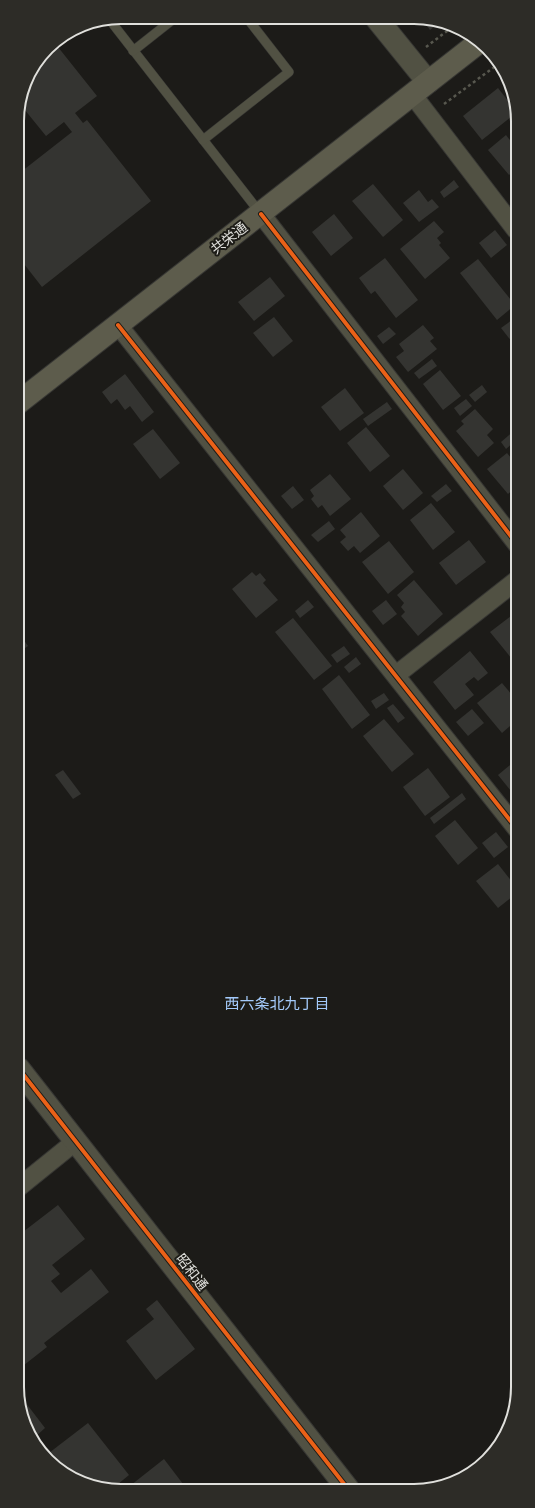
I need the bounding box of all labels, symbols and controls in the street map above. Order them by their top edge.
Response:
street label: 共栄通 [208,219,250,257]
district label: 西六条北九丁目 [224,995,330,1012]
street label: 昭和通 [173,1251,211,1293]

